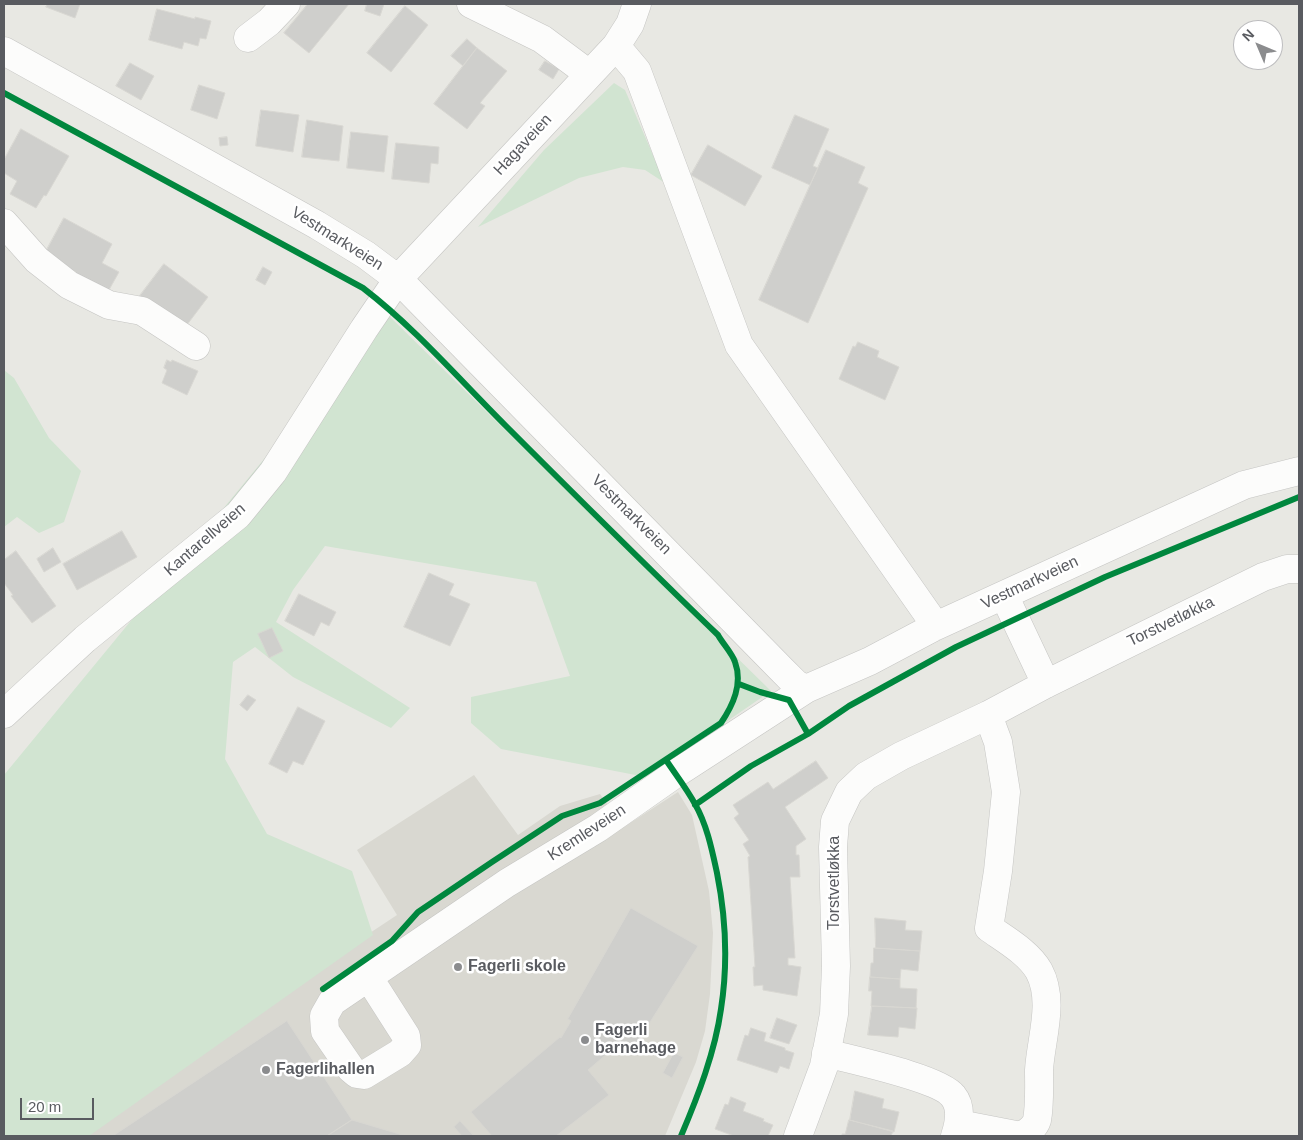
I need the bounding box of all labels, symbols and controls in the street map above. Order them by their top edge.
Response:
north arrow [1233,20,1283,70]
text: N [1239,26,1257,44]
street label: Hagaveien [490,110,556,180]
street label: Vestmarkveien [287,203,387,275]
street label: Vestmarkveien [587,471,675,559]
street label: Kantarellveien [160,499,250,581]
street label: Vestmarkveien [978,552,1082,614]
street label: Torstvetløkka [1124,593,1218,651]
street label: Kremleveien [544,801,630,865]
street label: Torstvetløkka [825,836,845,930]
place label: Fagerli skole [468,957,566,977]
marker: Fagerli skole [452,961,464,973]
place label: Fagerli barnehage [595,1021,676,1059]
marker: Fagerli barnehage [579,1034,591,1046]
place label: Fagerlihallen [276,1060,375,1080]
marker: Fagerlihallen [260,1064,272,1076]
scale bar [22,1088,96,1120]
text: 20 m [28,1098,61,1115]

